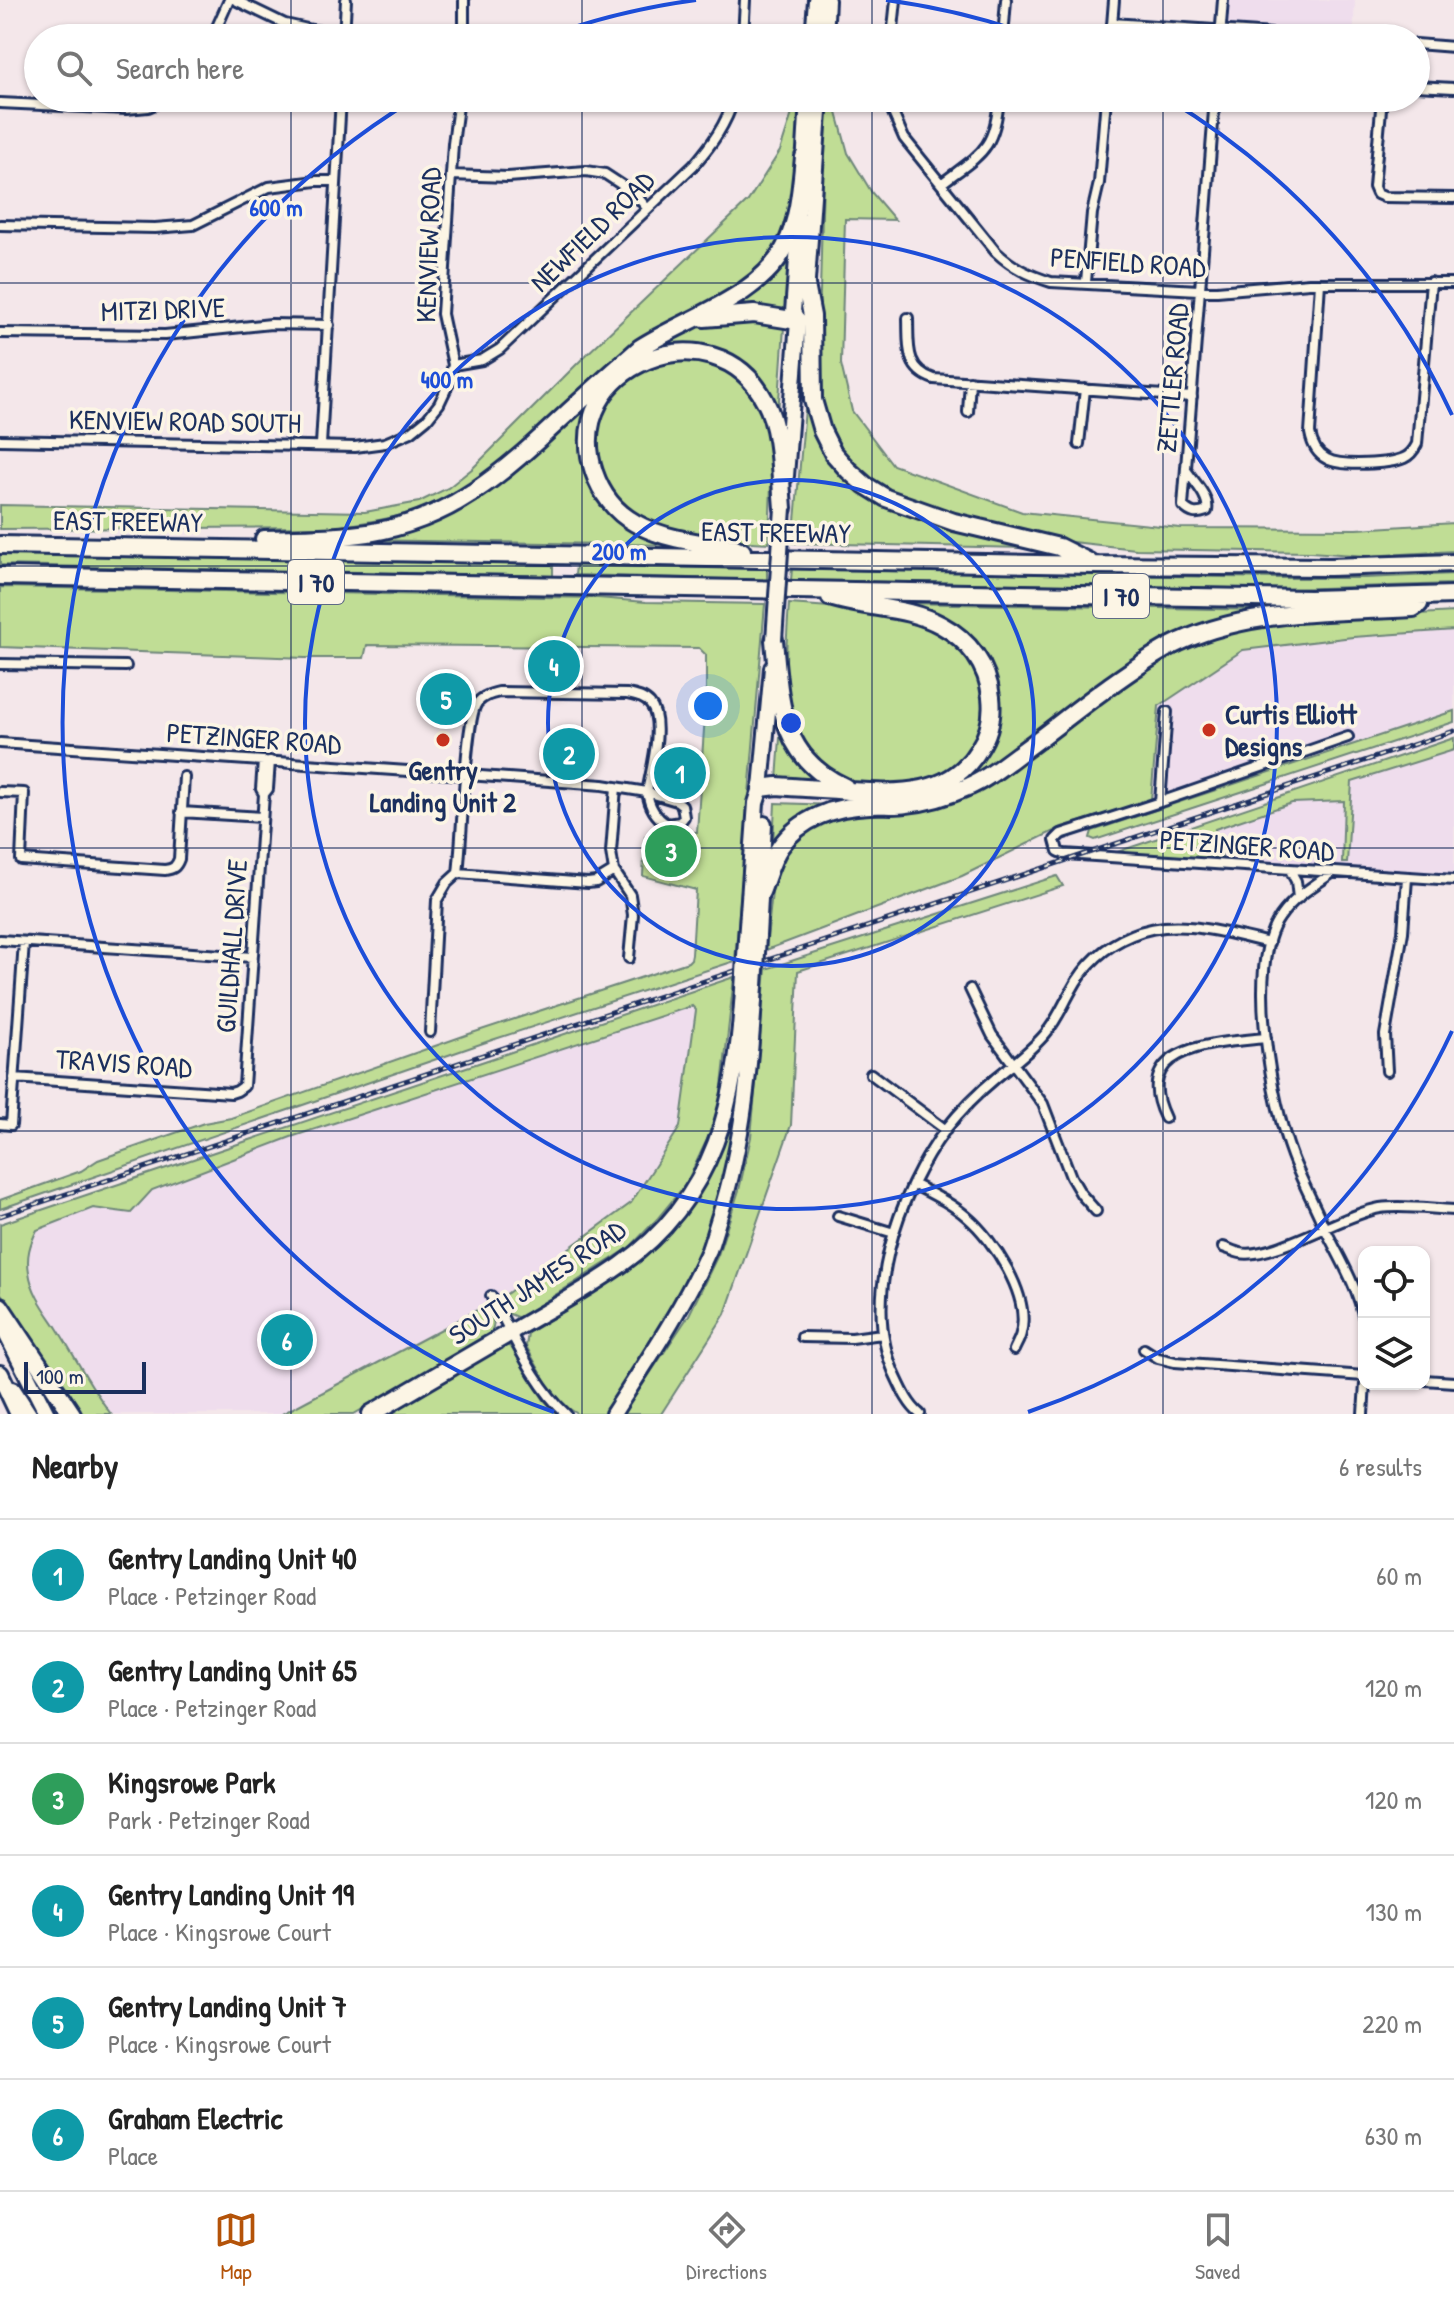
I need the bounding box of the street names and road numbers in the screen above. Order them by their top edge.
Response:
street label: NEWFIELD ROAD [521,161,663,300]
street label: KENVIEW ROAD [406,166,450,323]
street label: PENFIELD ROAD [1049,238,1208,286]
street label: MITZI DRIVE [100,288,226,330]
street label: ZETTLER ROAD [1147,301,1198,454]
street label: KENVIEW ROAD SOUTH [69,400,301,442]
street label: EAST FREEWAY [53,501,204,541]
street label: EAST FREEWAY [701,512,852,552]
road number: I 70 [288,560,344,604]
road number: I 70 [1093,574,1149,618]
street label: PETZINGER ROAD [165,713,343,763]
street label: PETZINGER ROAD [1158,820,1336,870]
street label: GUILDHALL DRIVE [206,858,256,1034]
street label: TRAVIS ROAD [55,1039,194,1087]
street label: SOUTH JAMES ROAD [441,1210,634,1354]

